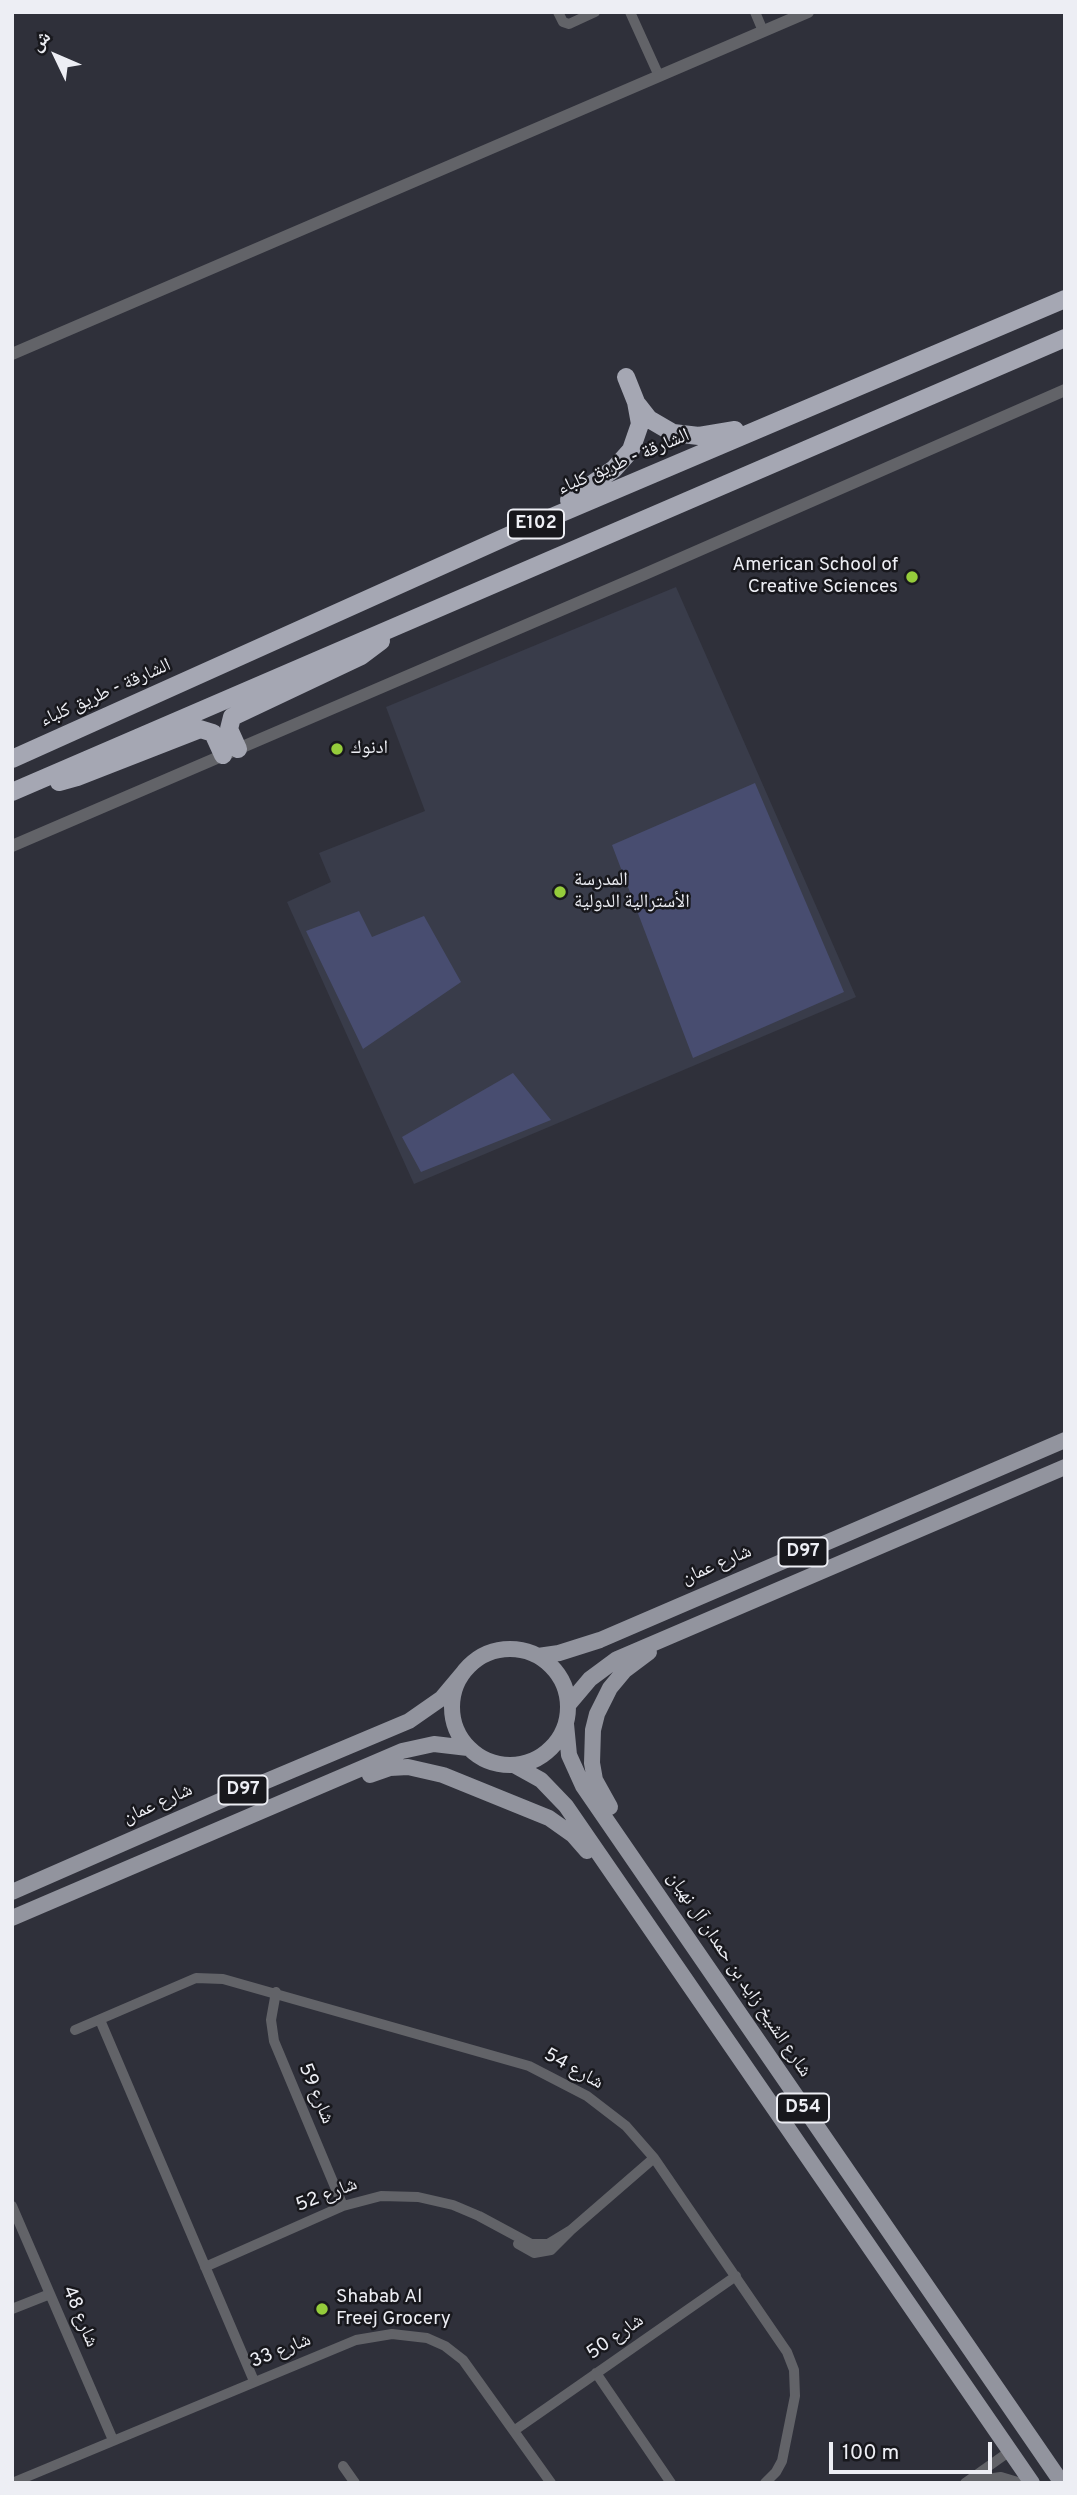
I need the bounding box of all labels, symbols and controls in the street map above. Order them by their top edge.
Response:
north arrow [21,21,91,91]
text: ش [25,26,57,57]
street label: الشارقة - طريق كلباء [555,425,693,501]
road number: E102 [508,510,564,538]
place label: American School of Creative Sciences [732,555,898,599]
marker: American School of Creative Sciences [904,569,920,585]
street label: الشارقة - طريق كلباء [37,655,175,733]
place label: ادنوك [351,738,388,760]
marker: ادنوك [329,741,345,757]
place label: المدرسة الأسترالية الدولية [574,870,690,914]
marker: المدرسة الأسترالية الدولية [552,884,568,900]
road number: D97 [778,1538,828,1567]
street label: شارع عمان [679,1541,755,1591]
road number: D97 [218,1776,268,1804]
street label: شارع عمان [120,1780,196,1830]
street label: شارع الشيخ زايد بن حمدان آل نهيان [661,1868,815,2082]
street label: شارع 54 [539,2044,607,2096]
street label: شارع 59 [292,2060,338,2128]
road number: D54 [777,2094,829,2122]
street label: شارع 52 [293,2174,361,2218]
street label: شارع 48 [56,2283,102,2351]
place label: Shabab Al Freej Grocery [336,2287,451,2331]
marker: Shabab Al Freej Grocery [314,2301,330,2317]
street label: شارع 50 [583,2310,649,2366]
street label: شارع 33 [247,2330,315,2374]
scale bar [832,2428,995,2472]
text: 100 m [842,2440,899,2467]

